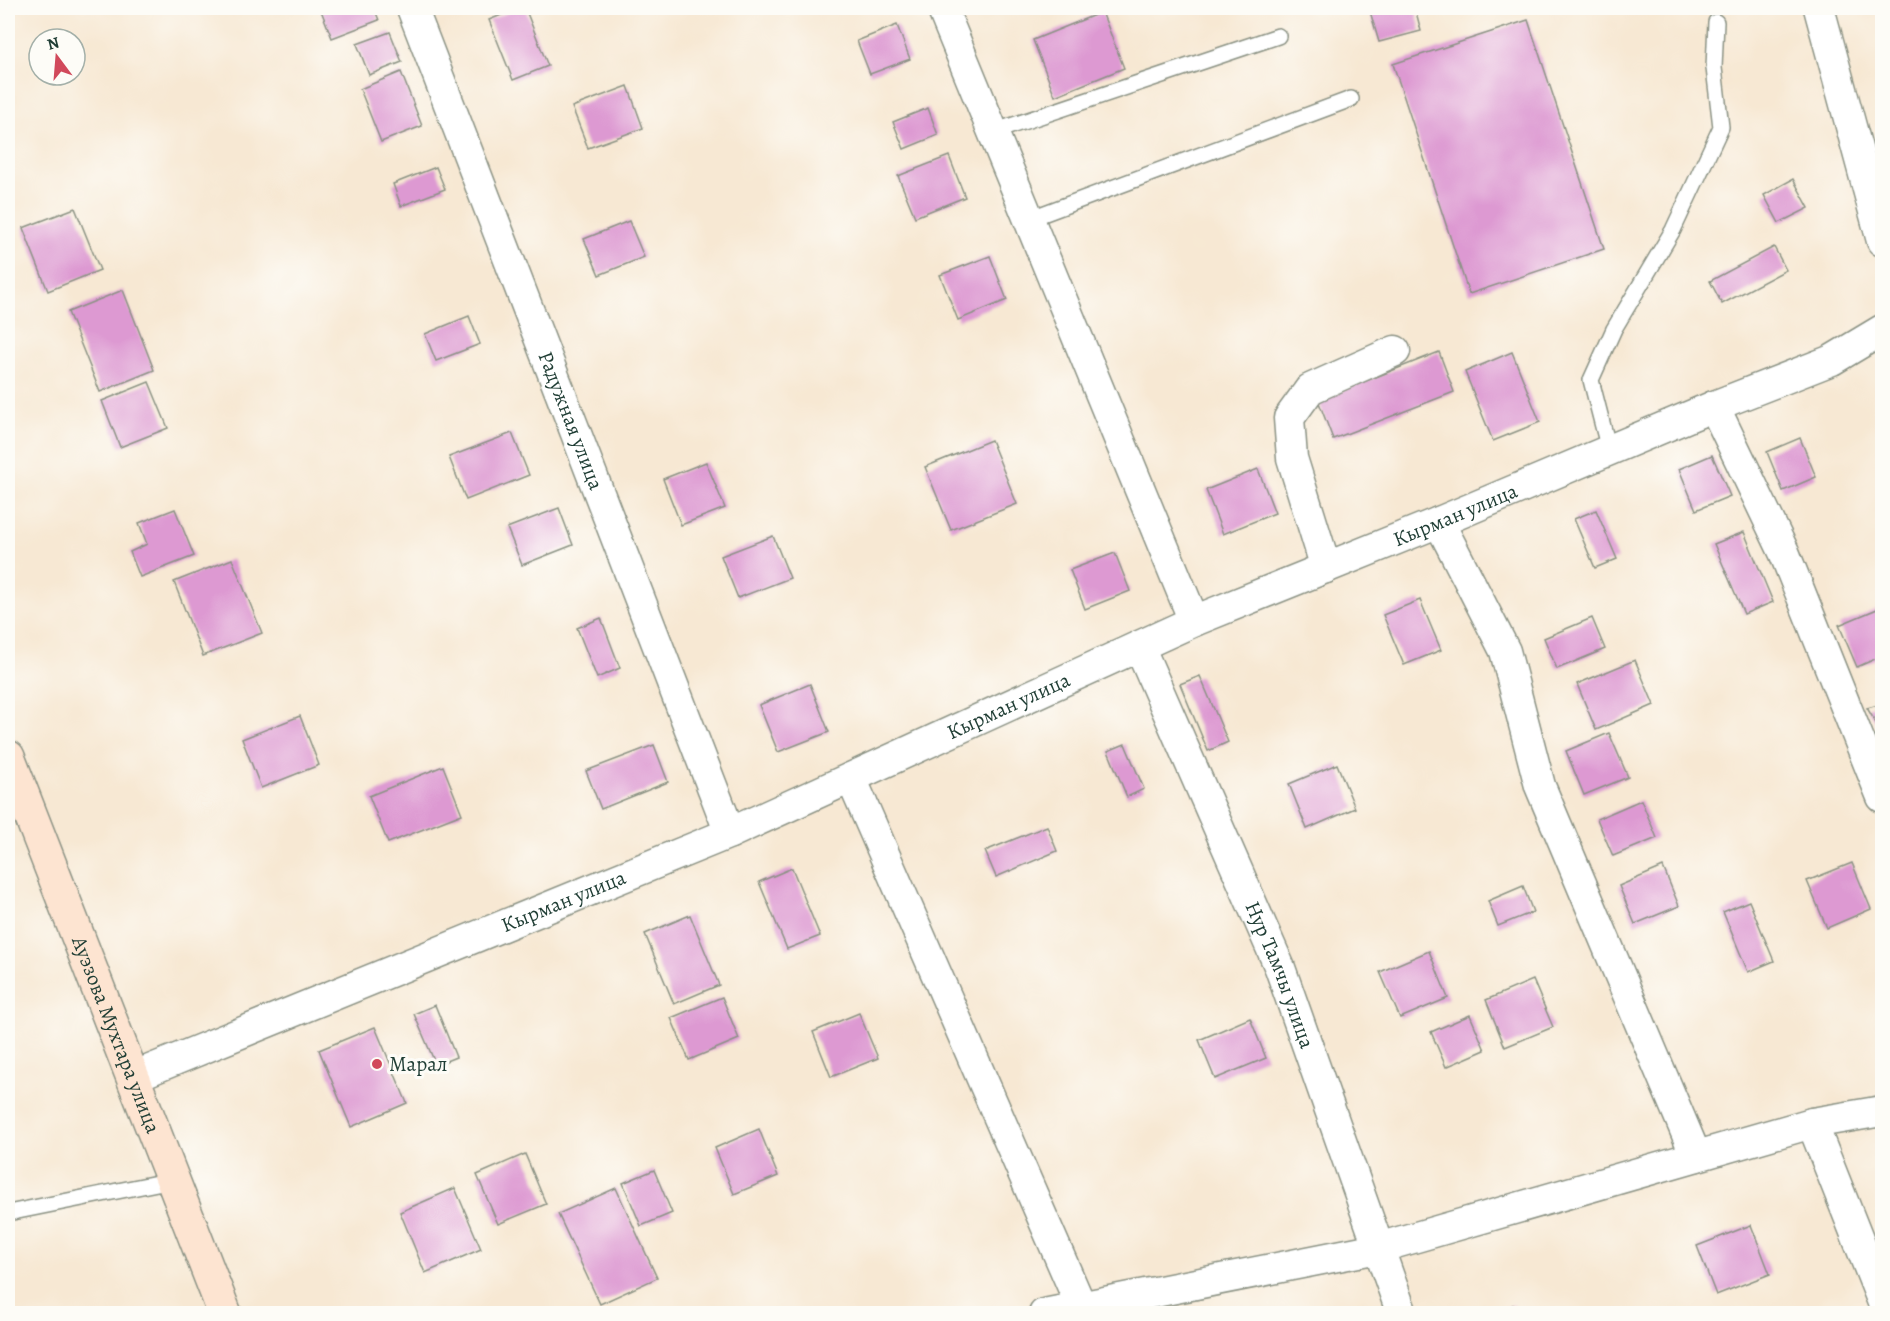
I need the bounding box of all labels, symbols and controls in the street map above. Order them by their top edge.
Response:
north arrow [27,27,87,87]
text: N [45,31,62,56]
street label: Радужная улица [532,347,610,494]
street label: Кырман улица [1389,476,1522,553]
street label: Кырман улица [942,665,1075,746]
street label: Кырман улица [497,863,630,939]
street label: Нур Тамчы улица [1238,897,1321,1053]
street label: Ауэзова Мухтара улица [65,931,167,1138]
place label: Марал [389,1050,447,1078]
marker: Марал [370,1057,384,1071]

